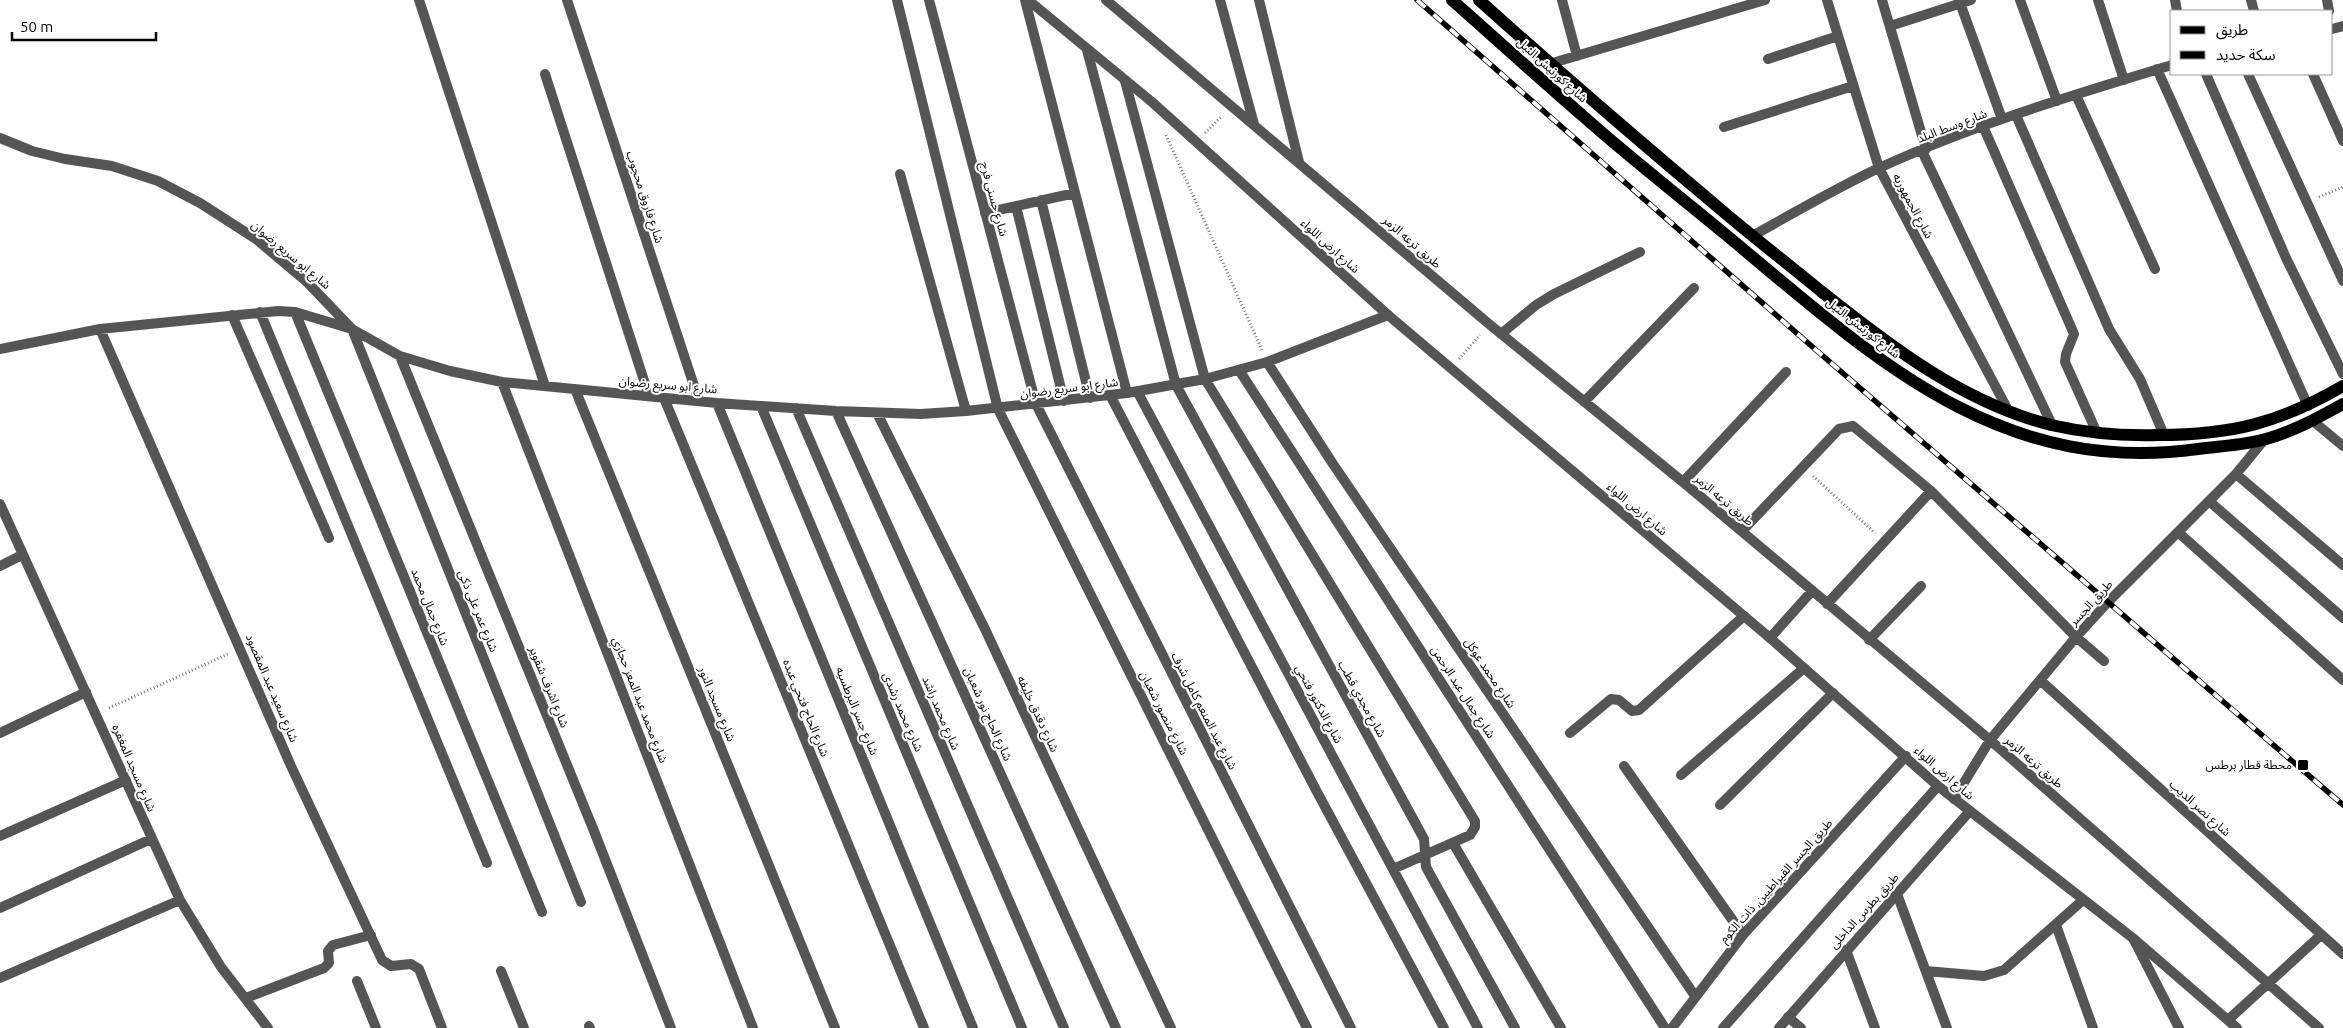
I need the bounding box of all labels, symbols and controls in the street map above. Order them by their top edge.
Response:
scale bar [12,10,156,42]
legend [2170,10,2333,75]
text: 50 m [20,18,53,35]
text: طريق [2216,21,2248,40]
street label: شارع كورنيش النيل [1513,35,1590,107]
text: سكة حديد [2216,46,2276,63]
street label: شارع وسط البلد [1915,106,1990,148]
street label: شارع فاروق محجوب [622,149,666,245]
street label: شارع حسنى فرج [975,160,1011,238]
street label: شارع الجمهوريه [1888,171,1936,242]
street label: طريق ترعه الزمر [1379,212,1444,272]
street label: شارع ارض اللواء [1296,216,1362,278]
street label: شارع ابو سريع رضوان [247,218,333,294]
street label: شارع كورنيش النيل [1822,295,1903,363]
street label: شارع ابو سريع رضوان [618,374,718,398]
street label: شارع ابو سريع رضوان [1019,375,1119,403]
street label: طريق ترعه الزمر [1690,471,1756,529]
street label: شارع ارض اللواء [1603,480,1670,540]
street label: شارع جمال محمد [406,566,452,648]
street label: شارع عمر على ذكى [453,568,501,655]
street label: طريق الجسر [2066,577,2116,630]
street label: شارع سعيد عبد المقصود [241,632,301,745]
street label: شارع محمد عبد المعز حجازي [607,635,671,766]
street label: شارع محمد عوكل [1460,635,1519,712]
street label: شارع اشرف شقوير [524,643,572,731]
street label: شارع جمال عبد الرحمن [1426,643,1498,742]
street label: شارع عبد المنعم كامل شرف [1166,650,1240,773]
street label: شارع الحاج فتحي عبده [777,657,832,760]
street label: شارع مجدي قطب [1333,658,1389,741]
street label: شارع الدكتور فتحي [1290,662,1346,747]
street label: شارع مسجد النور [693,664,738,744]
street label: شارع جسر البرطسيه [831,665,881,758]
street label: شارع الحاج نور شعبان [959,665,1015,764]
street label: شارع منصور شعبان [1135,669,1191,758]
street label: شارع محمد رشدى [878,670,926,755]
street label: شارع محمد راشد [917,674,963,753]
street label: شارع دقدق خليفه [1012,674,1062,755]
street label: شارع مسجد المغفره [107,722,159,815]
street label: طريق ترعه الزمر [2001,732,2066,792]
street label: شارع ارض اللواء [1910,743,1977,804]
place label: محطة قطار برطس [2205,758,2292,772]
marker: محطة قطار برطس [2296,758,2310,772]
street label: شارع نصر الديب [2165,777,2233,841]
street label: طريق الجسر القيراطيين, ذات الكوم [1717,816,1837,947]
street label: طريق بطرس الداخلى [1826,870,1902,952]

